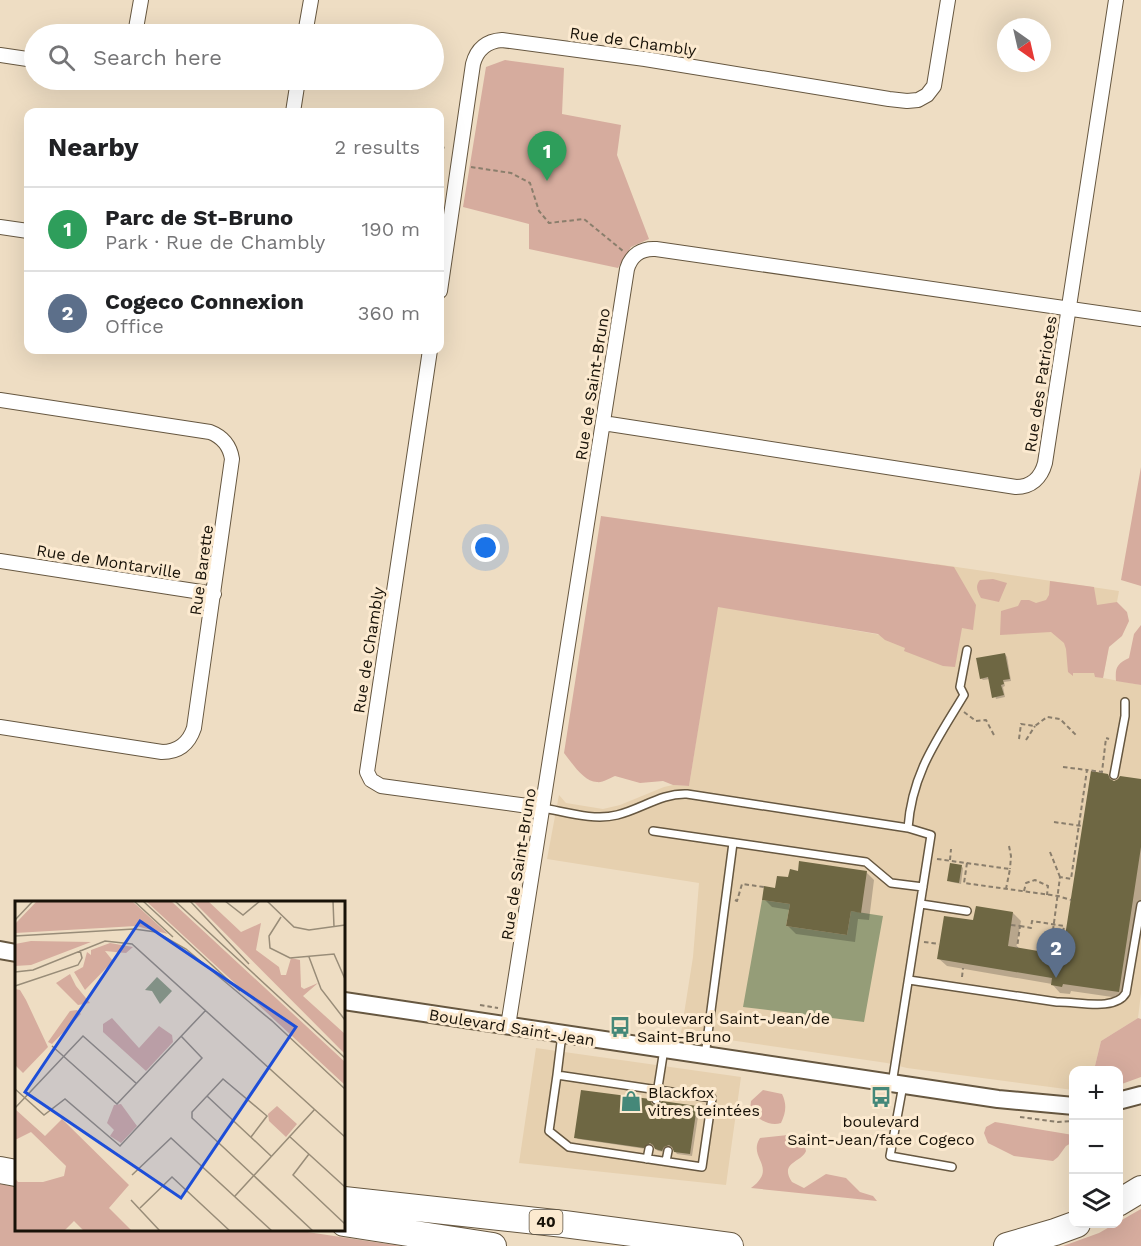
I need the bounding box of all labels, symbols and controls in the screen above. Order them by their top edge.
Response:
north arrow [997,18,1051,72]
street label: Rue de Chambly [568,23,698,60]
search box [24,24,444,90]
icon: search [45,41,78,74]
text: Search here [93,45,222,70]
text: Nearby [48,132,139,162]
pin: 1 [528,132,566,181]
text: 2 results [335,135,420,159]
text: Parc de St-Bruno [105,205,293,230]
text: 1 [63,217,72,241]
text: 190 m [362,217,420,241]
text: Park · Rue de Chambly [105,230,325,254]
text: Cogeco Connexion [105,289,304,314]
text: 2 [62,301,73,325]
text: 360 m [358,301,420,325]
street label: Rue de Saint-Bruno [571,307,614,462]
text: Office [105,314,164,338]
street label: Rue des Patriotes [1020,314,1061,454]
street label: Rue Barette [186,523,217,617]
your location [471,533,500,562]
street label: Rue de Montarville [35,541,183,582]
street label: Rue de Chambly [349,585,388,715]
street label: Rue de Saint-Bruno [497,787,540,942]
inset map [15,901,345,1231]
pin: 2 [1036,928,1076,978]
street label: Boulevard Saint-Jean [428,1005,596,1050]
place label: boulevard Saint-Jean/de Saint-Bruno [637,1009,830,1046]
bus stop icon: boulevard Saint-Jean/de Saint-Bruno [608,1015,632,1039]
map controls [1069,1066,1123,1228]
button: + [1069,1066,1123,1120]
place label: Blackfox vitres teintées [648,1083,760,1120]
bus stop icon: boulevard Saint-Jean/face Cogeco [869,1085,893,1109]
shop icon: Blackfox vitres teintées [619,1089,643,1113]
place label: boulevard Saint-Jean/face Cogeco [787,1112,975,1149]
button: − [1069,1120,1123,1174]
button: layers [1069,1174,1123,1228]
road number: 40 [530,1210,562,1234]

